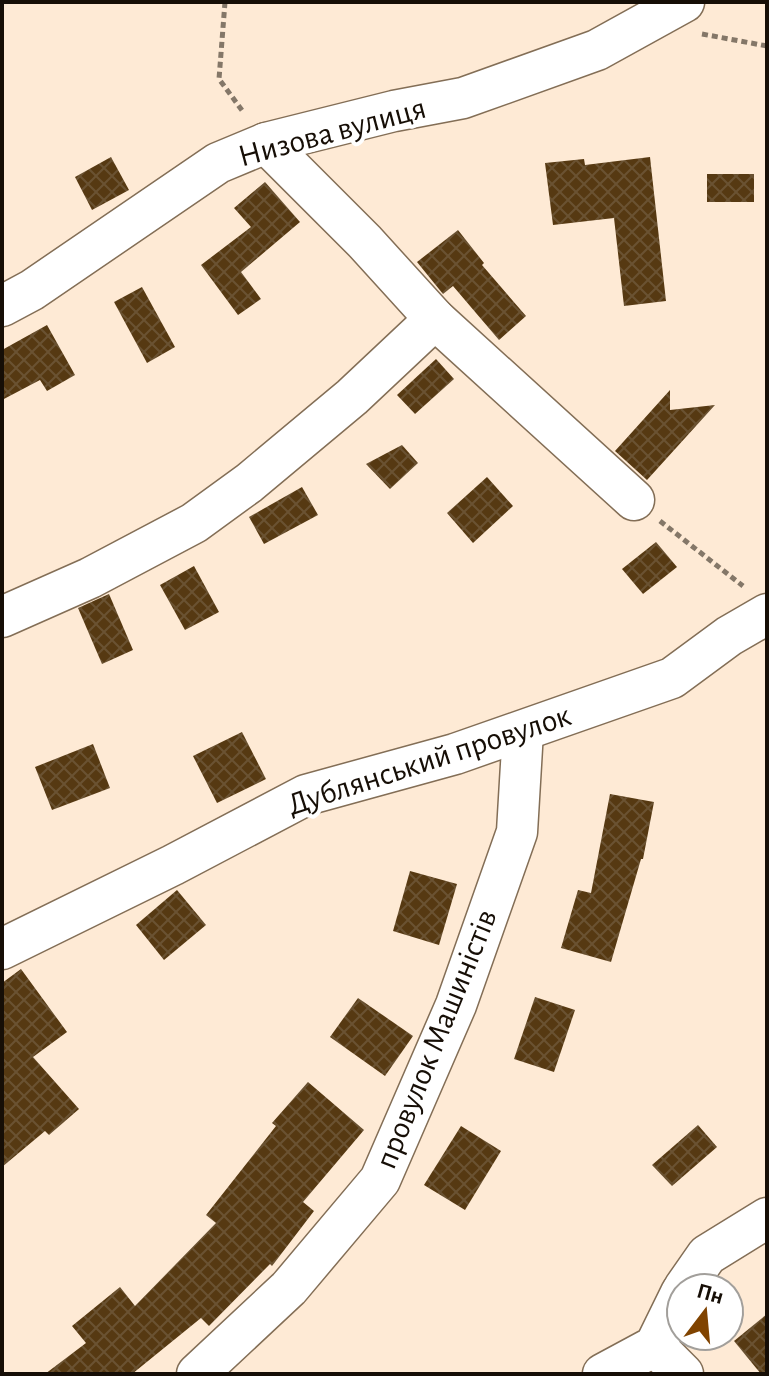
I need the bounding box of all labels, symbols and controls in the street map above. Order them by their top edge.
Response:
street label: Низова вулиця [235,92,429,172]
street label: Дублянський провулок [283,699,575,821]
street label: провулок Машиністів [369,905,503,1173]
north arrow [665,1272,745,1352]
text: Пн [694,1279,726,1308]

